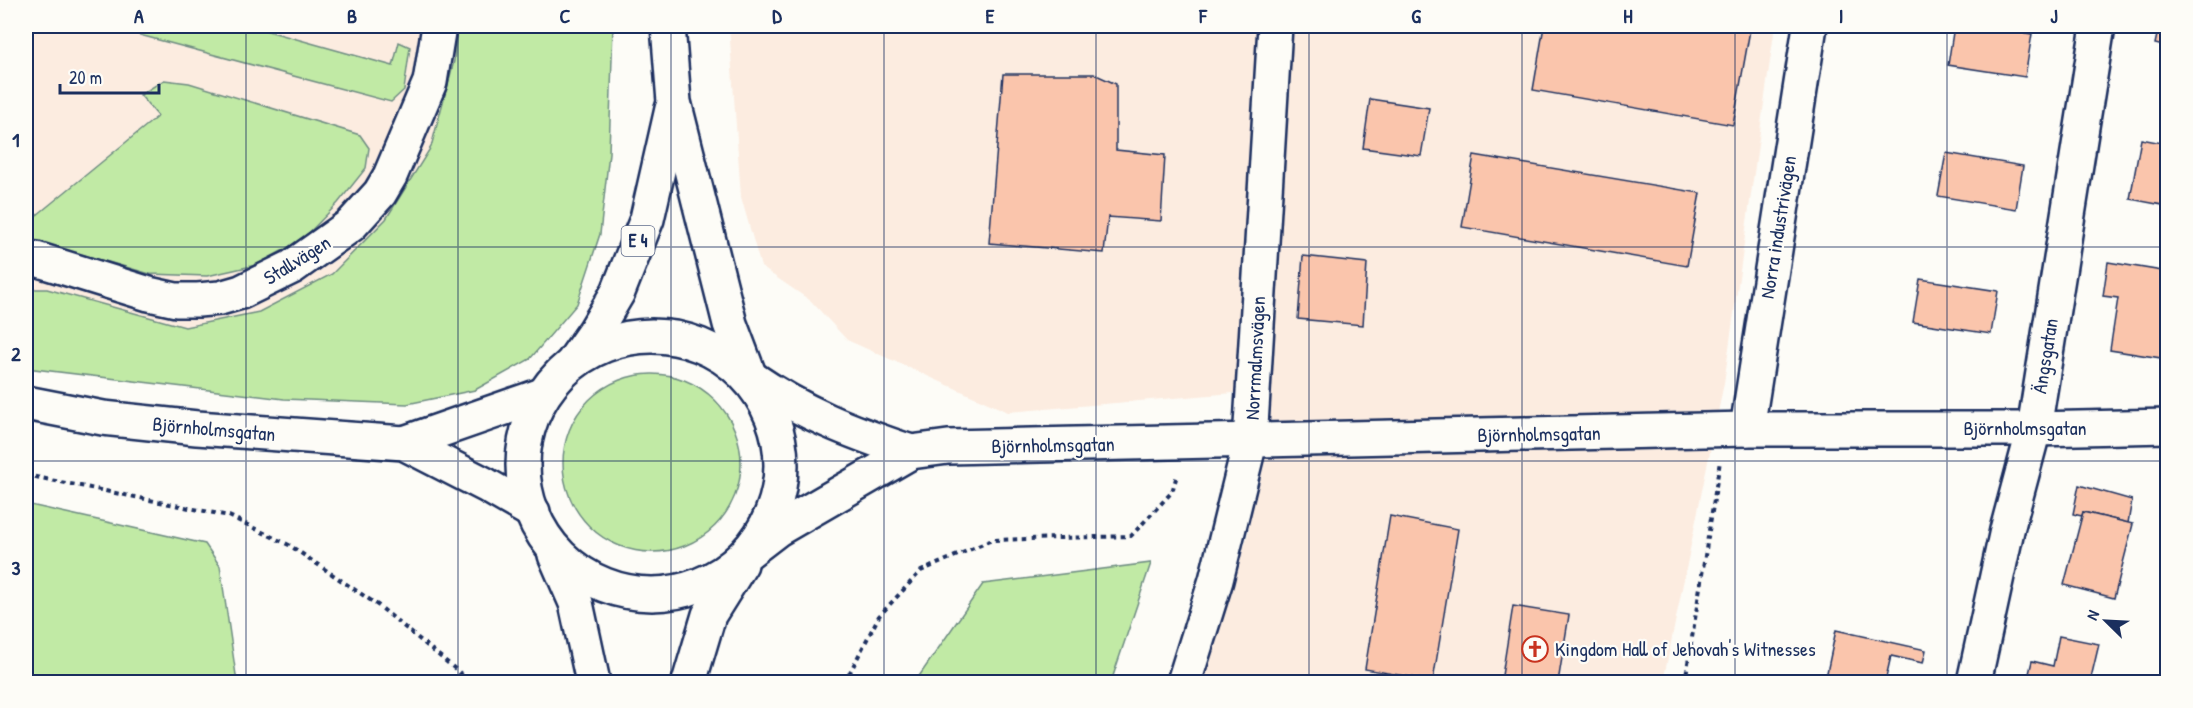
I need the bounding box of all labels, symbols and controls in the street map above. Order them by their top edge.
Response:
text: A [134,2,144,29]
text: B [347,2,357,29]
text: C [560,2,571,29]
text: D [772,2,782,29]
text: E [986,2,995,29]
text: F [1198,2,1208,29]
text: G [1411,2,1421,29]
text: H [1623,2,1633,29]
text: I [1839,2,1843,29]
text: J [2050,2,2058,29]
scale bar [60,57,159,95]
text: 20 m [69,65,102,90]
text: 1 [12,126,20,153]
street label: Norra industrivägen [1753,154,1802,300]
road number: E 4 [622,226,654,256]
street label: Stallvägen [258,228,335,291]
street label: Norrmalmsvägen [1238,295,1271,421]
street label: Ängsgatan [2025,316,2064,396]
text: 2 [11,340,21,367]
street label: Björnholmsgatan [151,410,277,447]
street label: Björnholmsgatan [1963,414,2087,441]
street label: Björnholmsgatan [1477,419,1601,448]
street label: Björnholmsgatan [991,430,1115,459]
text: 3 [12,554,21,581]
north arrow [2076,591,2136,651]
text: N [2081,606,2104,623]
church icon: Kingdom Hall of Jehovah's Witnesses [1520,634,1550,664]
place label: Kingdom Hall of Jehovah's Witnesses [1555,635,1816,662]

